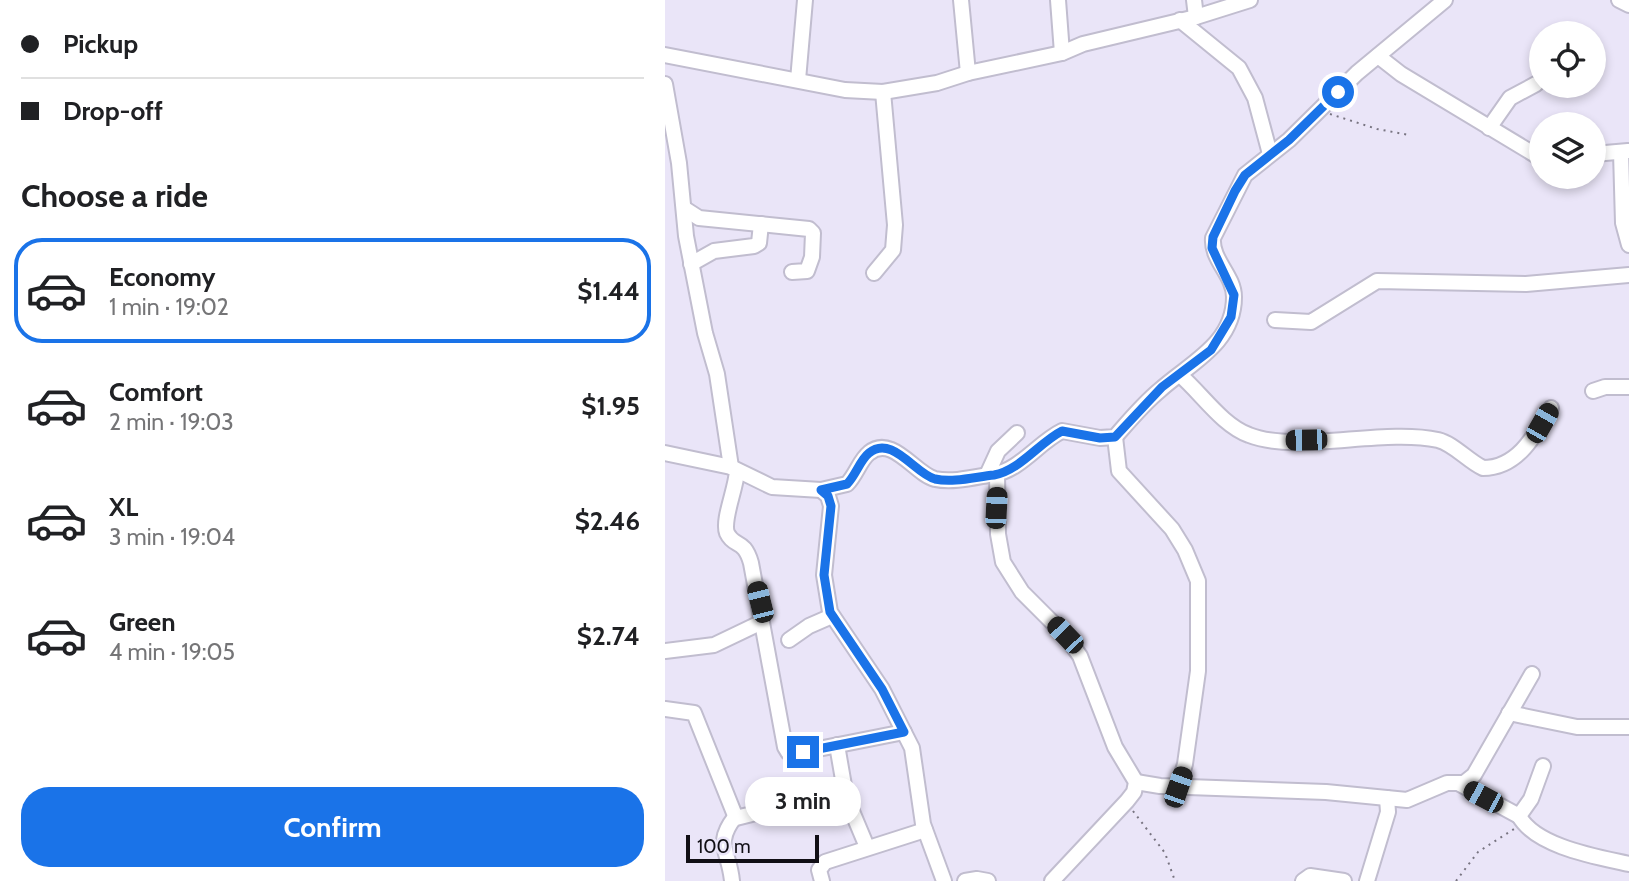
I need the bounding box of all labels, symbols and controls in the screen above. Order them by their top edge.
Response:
map controls [1529,21,1606,189]
button: locate [1529,21,1606,98]
text: Pickup [63,28,138,60]
route start [1322,76,1354,108]
text: Drop-off [63,95,163,127]
button: layers [1529,112,1606,189]
text: Choose a ride [21,176,208,215]
icon: car [25,259,88,322]
text: Economy [109,261,215,293]
text: $1.44 [577,275,640,307]
text: 1 min · 19:02 [109,293,229,321]
icon: car [25,374,88,437]
text: Comfort [109,376,203,408]
text: $1.95 [581,390,640,422]
car [1523,400,1562,446]
text: 2 min · 19:03 [109,408,234,436]
car [1285,429,1328,451]
car [985,486,1008,530]
icon: car [25,489,88,552]
text: XL [109,491,138,523]
text: $2.46 [575,505,640,537]
text: 3 min · 19:04 [109,523,235,551]
car [745,579,776,625]
icon: car [25,604,88,667]
text: Green [109,606,176,638]
car [1043,613,1088,657]
text: $2.74 [577,620,640,652]
text: 4 min · 19:05 [109,638,235,666]
route end [787,736,819,768]
car [1162,764,1195,810]
callout: 3 min [745,776,861,826]
car [1460,778,1507,816]
button: Confirm [21,787,644,867]
text: 3 min [775,787,831,815]
scale bar [686,832,819,864]
text: 100 m [697,835,751,858]

